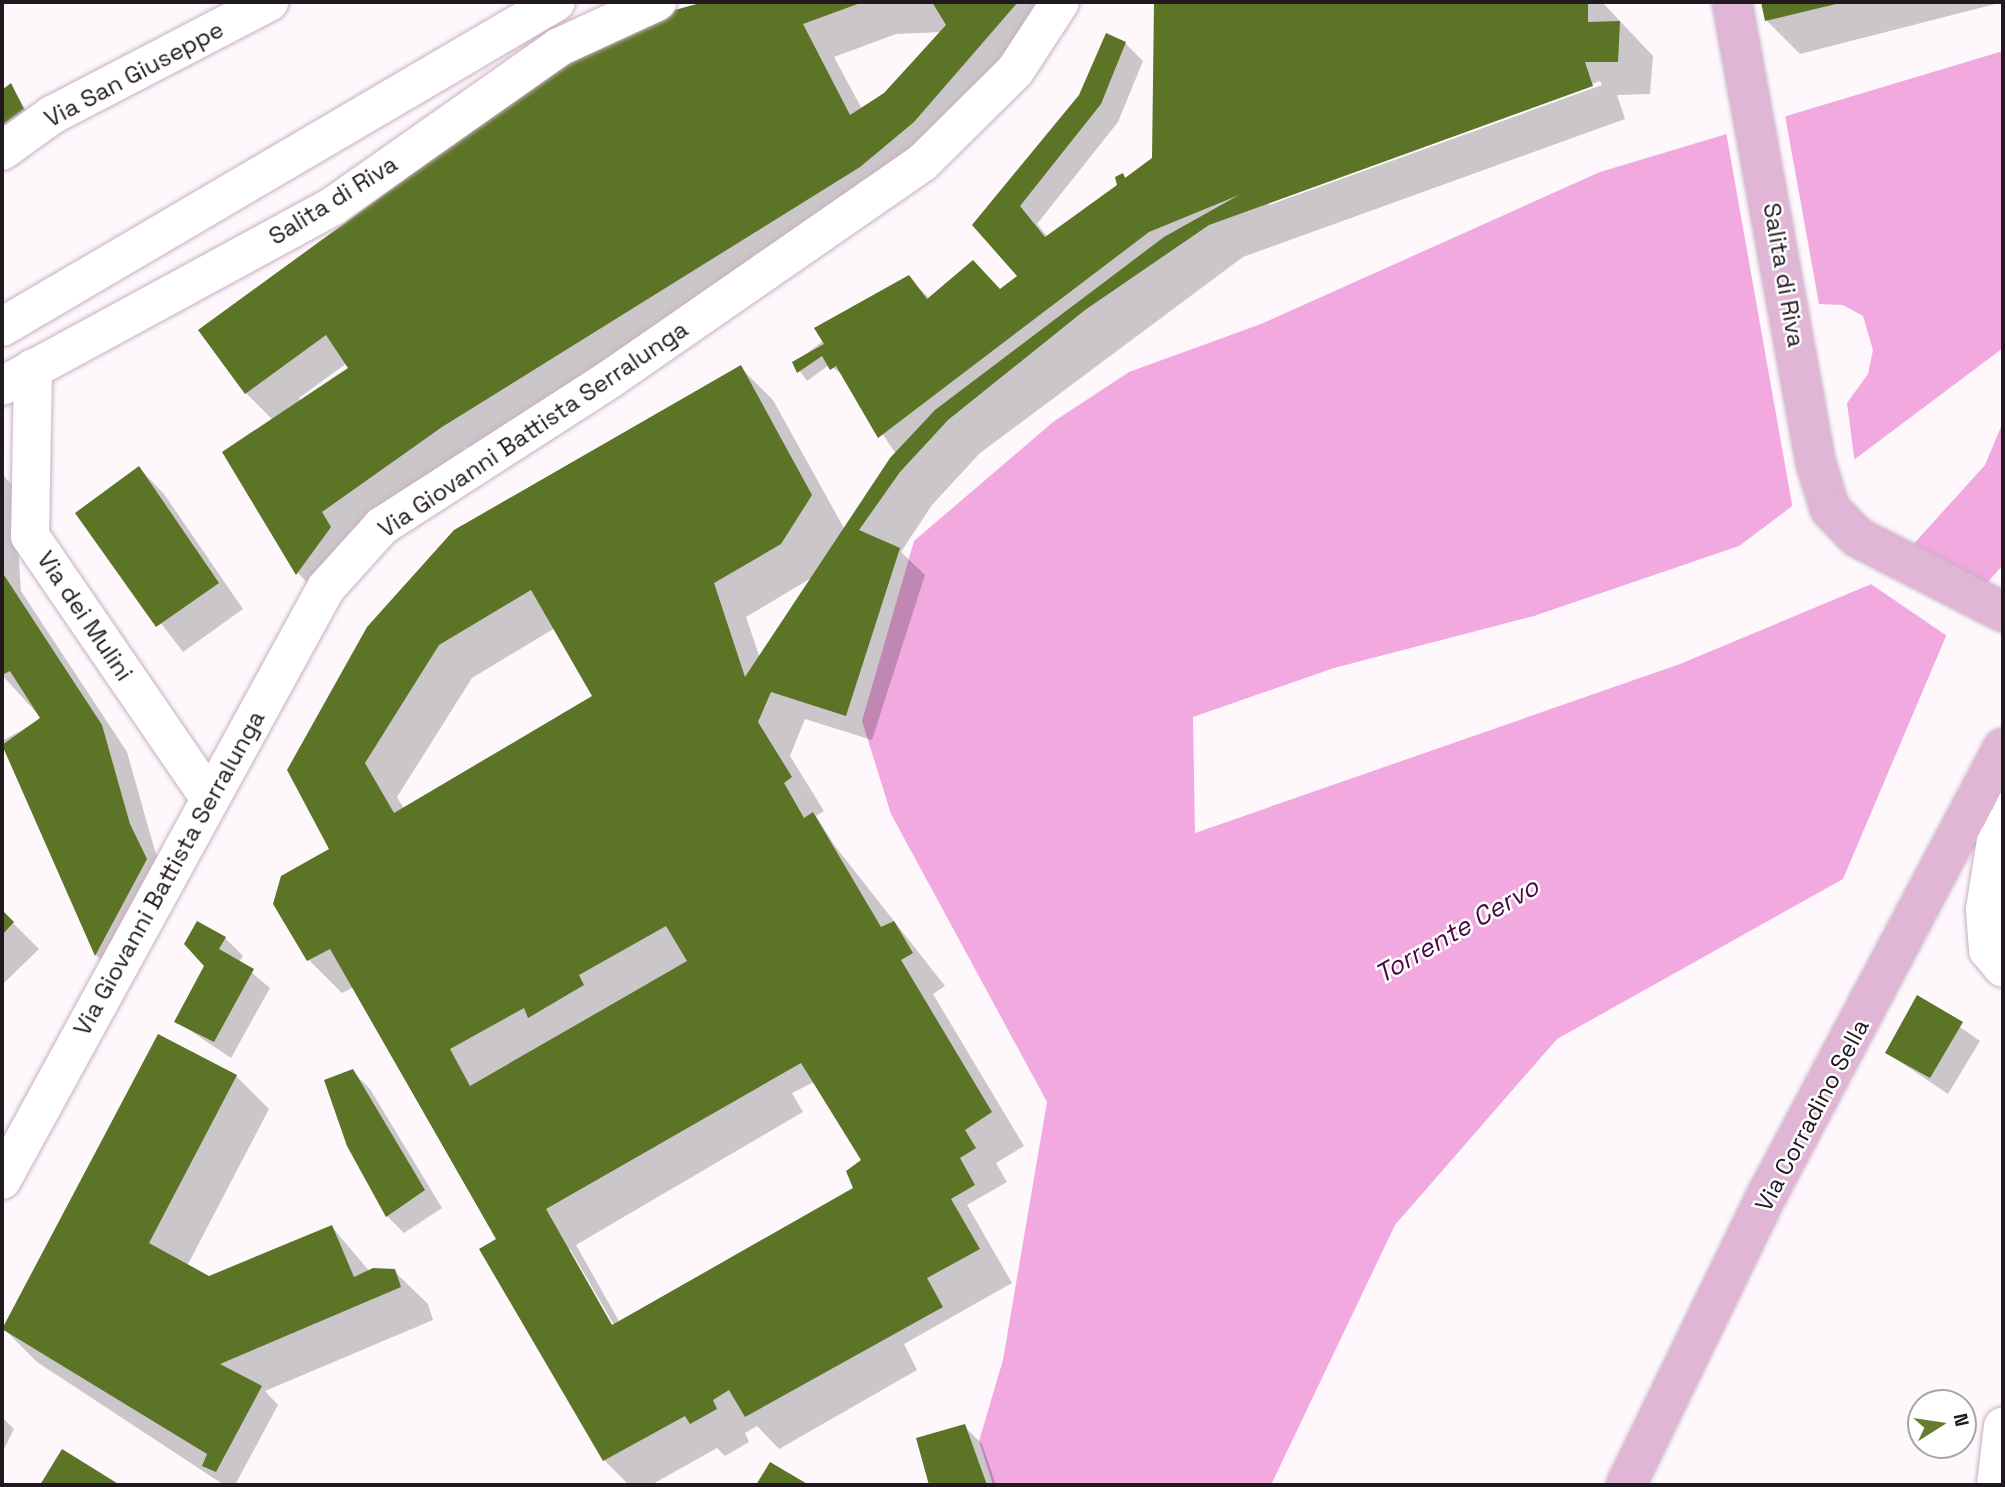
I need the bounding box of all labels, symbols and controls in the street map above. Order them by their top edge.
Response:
street label: Via San Giuseppe [40,15,228,133]
street label: Salita di Riva [263,149,403,251]
street label: Salita di Riva [1757,201,1811,349]
street label: Via Giovanni Battista Serralunga [373,314,693,544]
street label: Via dei Mulini [31,546,139,686]
street label: Via Giovanni Battista Serralunga [67,705,271,1041]
water label: Torrente Cervo [1370,872,1544,990]
street label: Via Corradino Sella [1749,1014,1875,1216]
north arrow [1907,1389,1977,1459]
text: N [1948,1411,1975,1429]

